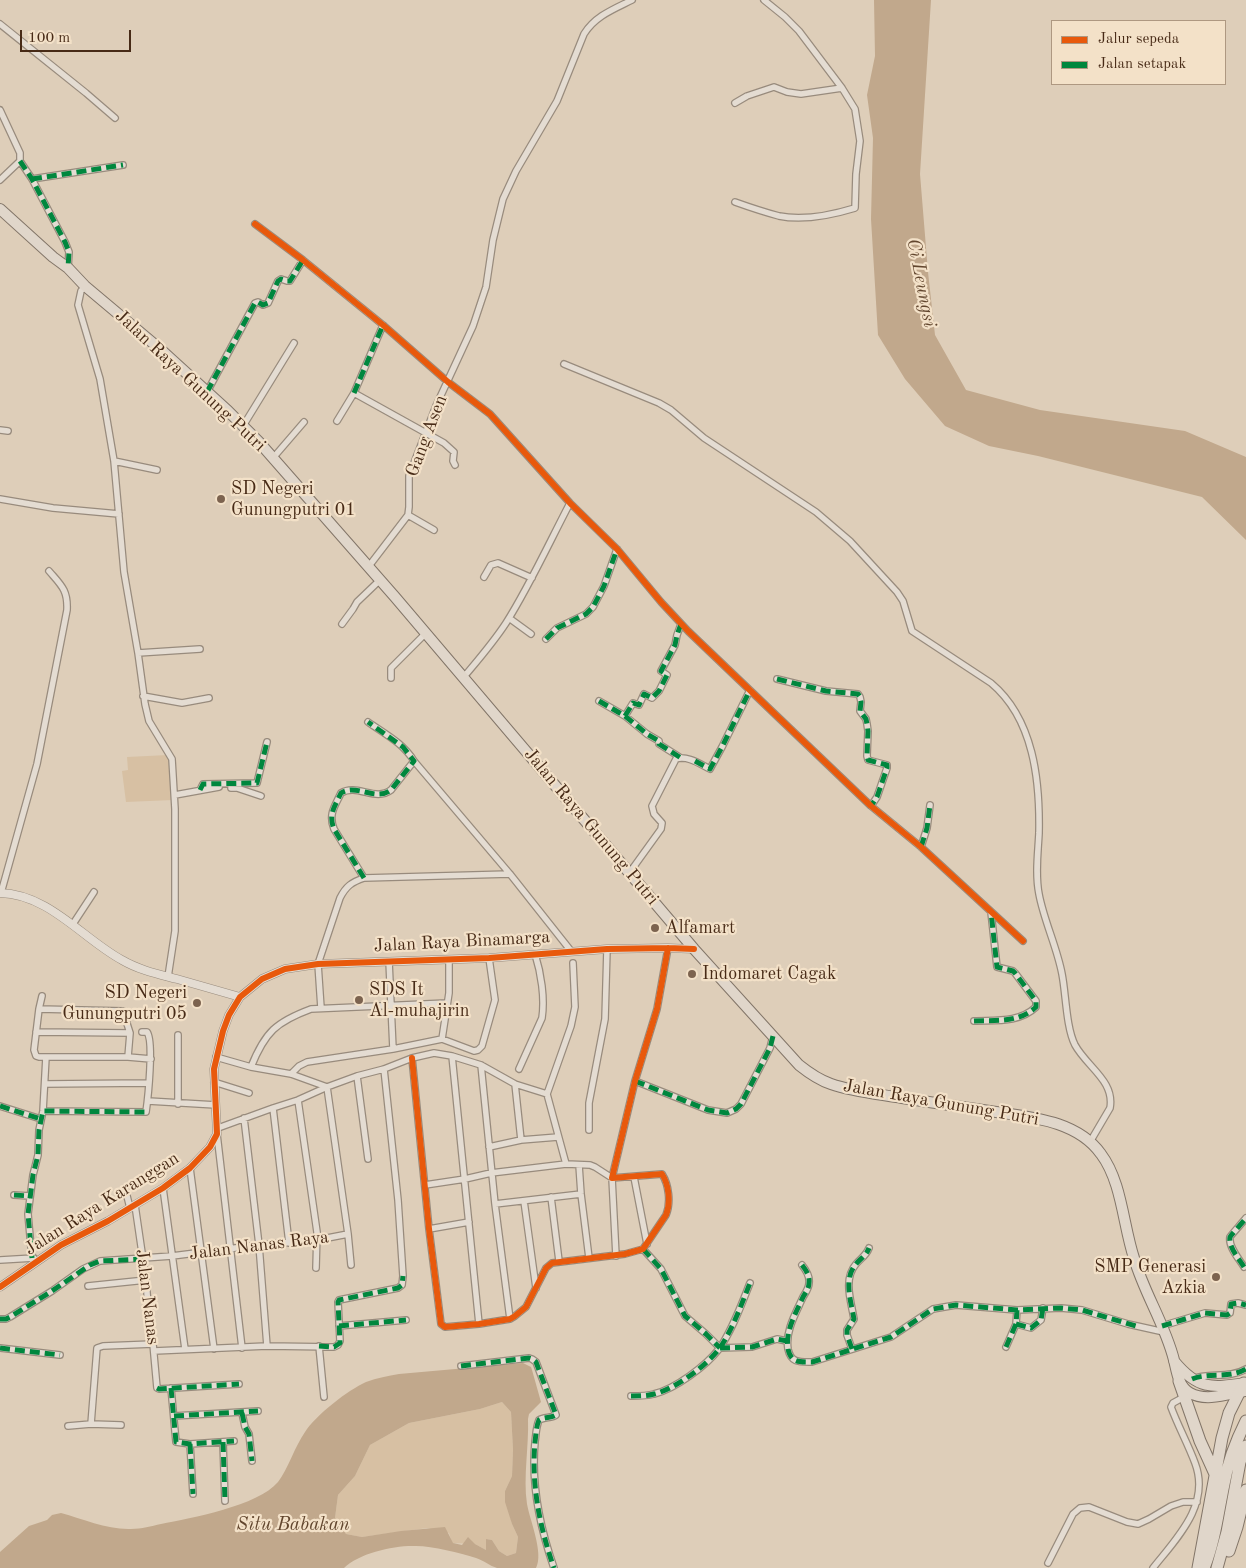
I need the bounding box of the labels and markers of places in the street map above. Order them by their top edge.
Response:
place label: SD Negeri Gunungputri 01 [231,478,356,520]
marker: SD Negeri Gunungputri 01 [215,493,227,505]
place label: Alfamart [665,917,735,939]
marker: Alfamart [649,922,661,934]
place label: Indomaret Cagak [702,963,836,985]
marker: Indomaret Cagak [686,968,698,980]
place label: SDS It Al-muhajirin [369,979,469,1022]
place label: SD Negeri Gunungputri 05 [62,982,187,1024]
marker: SDS It Al-muhajirin [353,994,365,1006]
marker: SD Negeri Gunungputri 05 [191,997,203,1009]
place label: SMP Generasi Azkia [1094,1256,1206,1298]
marker: SMP Generasi Azkia [1210,1271,1222,1283]

